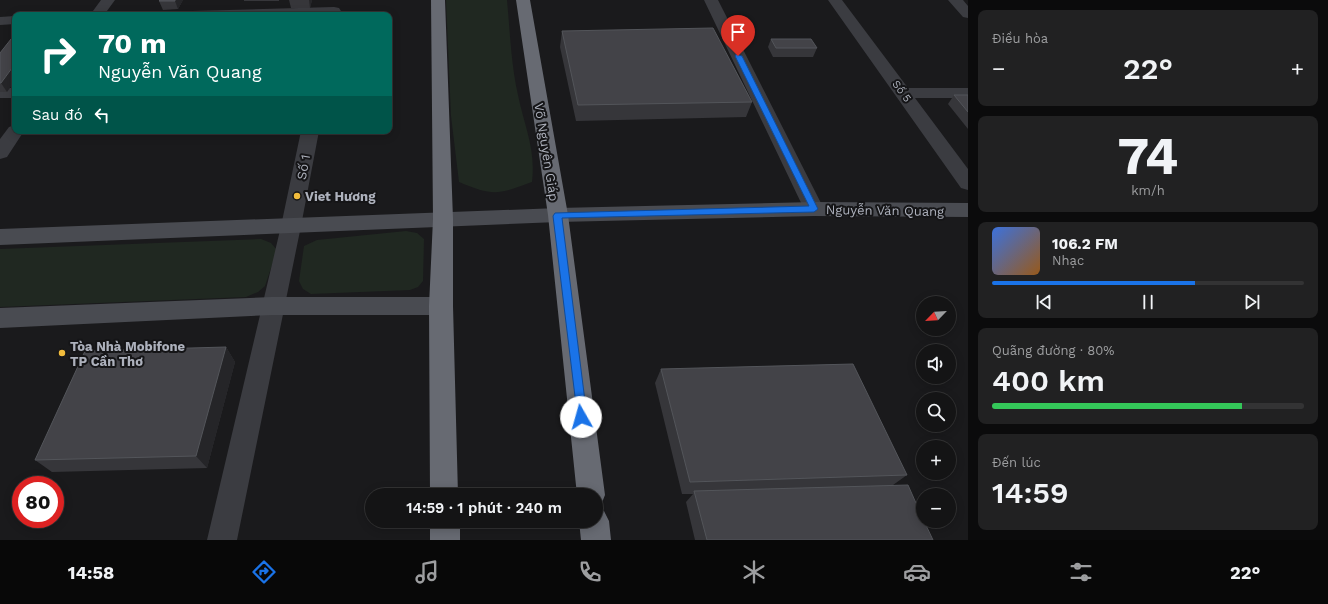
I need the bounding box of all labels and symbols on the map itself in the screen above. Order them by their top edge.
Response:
pin [721,15,755,56]
street label: Số 5 [889,78,914,105]
street label: Võ Nguyên Giáp [531,102,562,202]
street label: Số 1 [294,153,313,181]
place label: Viet Hương [305,189,376,204]
marker: Viet Hương [292,191,302,201]
street label: Nguyễn Văn Quang [826,201,944,219]
north arrow [916,296,956,336]
place label: Tòa Nhà Mobifone TP Cần Thơ [70,339,186,369]
marker: Tòa Nhà Mobifone TP Cần Thơ [57,348,67,358]
position arrow [560,396,602,438]
speed limit sign: 80 [12,476,64,528]

